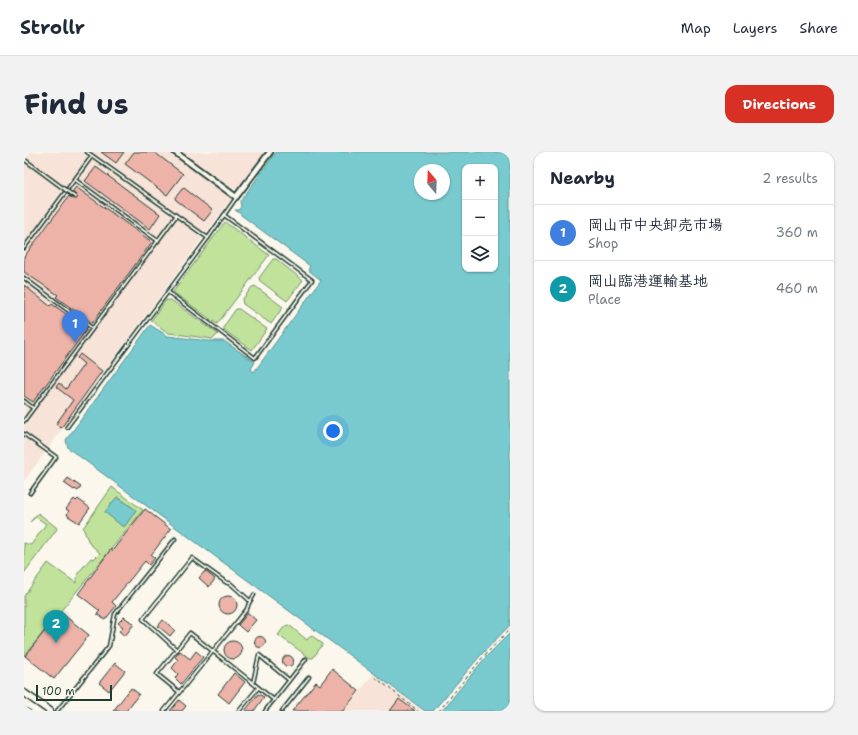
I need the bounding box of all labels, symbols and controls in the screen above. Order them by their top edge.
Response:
text: Strollr [20,15,85,40]
text: Map [681,19,711,37]
text: Layers [733,19,777,37]
text: Share [799,19,838,37]
text: Find us [24,85,129,123]
button: Directions [725,85,834,123]
north arrow [414,164,450,200]
map controls [462,164,498,272]
button: + [462,164,498,200]
text: Nearby [550,167,615,189]
text: 2 results [762,170,818,187]
button: − [462,200,498,236]
text: 岡山市中央卸売市場 [588,215,723,235]
text: 1 [560,224,566,241]
text: 360 m [776,224,818,241]
text: Shop [588,235,618,252]
button: layers [462,236,498,272]
text: 岡山臨港運輸基地 [588,271,708,291]
text: 2 [558,280,568,297]
text: 460 m [776,280,818,297]
text: Place [588,291,621,308]
pin: 1 [62,310,88,343]
your location [323,421,343,441]
pin: 2 [43,610,69,643]
scale bar [36,683,112,702]
text: 100 m [42,684,75,699]

